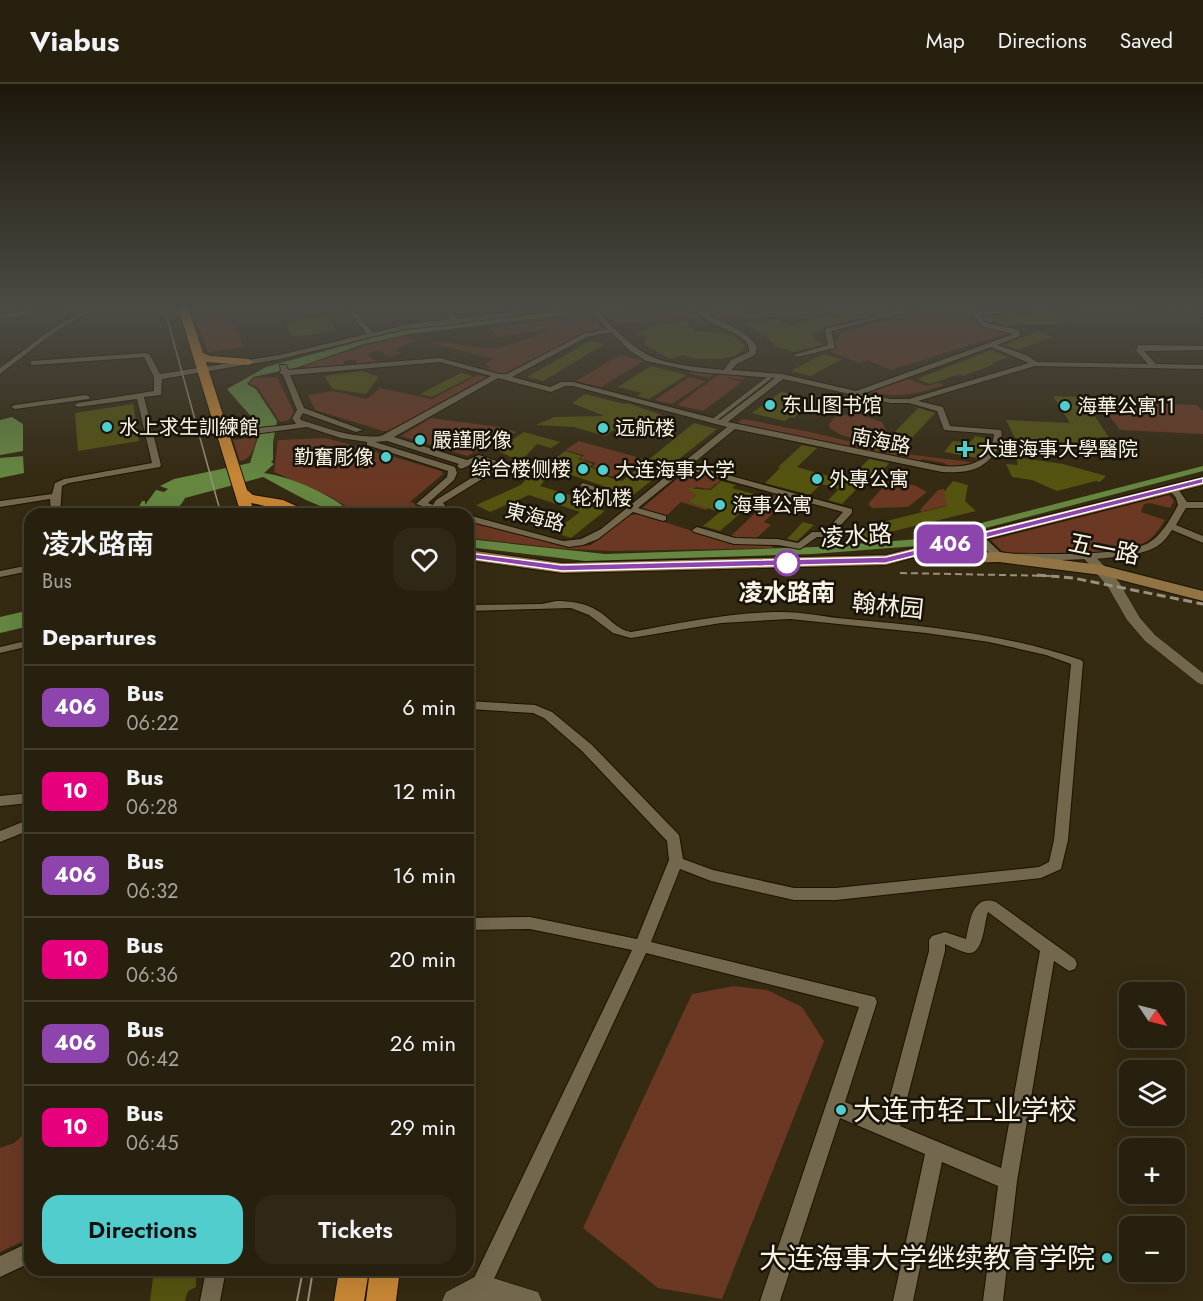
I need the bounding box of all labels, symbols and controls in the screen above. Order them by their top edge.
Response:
text: Viabus [30,21,120,62]
text: Map [926,26,965,56]
text: Directions [998,26,1087,56]
text: Saved [1120,26,1173,56]
place label: 东山图书馆 [782,391,882,420]
place label: 海華公寓11 [1077,392,1175,421]
marker: 东山图书馆 [763,398,777,412]
marker: 海華公寓11 [1058,399,1072,413]
place label: 水上求生訓練館 [119,413,259,442]
place label: 远航楼 [615,414,675,443]
marker: 水上求生訓練館 [100,420,114,434]
marker: 远航楼 [596,421,610,435]
street label: 南海路 [849,422,913,461]
place label: 嚴謹彫像 [432,426,512,455]
marker: 嚴謹彫像 [413,433,427,447]
place label: 大連海事大學醫院 [978,435,1138,464]
marker: 大連海事大學醫院 [956,440,974,458]
place label: 勤奮彫像 [294,443,374,472]
marker: 勤奮彫像 [379,450,393,464]
place label: 综合楼侧楼 [471,455,571,484]
place label: 大连海事大学 [615,456,735,485]
marker: 综合楼侧楼 [576,462,590,476]
marker: 大连海事大学 [596,463,610,477]
place label: 外專公寓 [829,465,909,494]
marker: 外專公寓 [810,472,824,486]
place label: 轮机楼 [572,484,632,513]
marker: 轮机楼 [553,491,567,505]
place label: 海事公寓 [732,491,812,520]
street label: 東海路 [502,496,567,539]
marker: 海事公寓 [713,498,727,512]
street label: 凌水路 [819,516,893,555]
text: 凌水路南 [42,524,154,565]
line badge: 406 [916,524,984,564]
street label: 五一路 [1065,524,1143,573]
button: heart [393,528,456,591]
text: 406 [929,529,971,559]
marker: 凌水路南 [774,550,800,576]
text: Bus [42,567,72,596]
place label: 凌水路南 [739,575,835,610]
street label: 翰林园 [850,584,926,627]
text: Departures [42,621,156,653]
text: Bus [127,677,164,709]
text: 6 min [402,691,456,723]
text: 406 [54,692,97,722]
text: 06:22 [127,709,179,738]
text: Bus [126,761,163,793]
text: 12 min [393,775,456,807]
text: 10 [63,776,87,806]
text: 06:28 [126,793,178,822]
text: Bus [127,845,164,877]
text: 16 min [392,859,456,891]
text: 406 [54,860,97,890]
text: 06:32 [127,877,178,906]
text: Bus [126,929,163,961]
text: 20 min [389,943,456,975]
text: 10 [63,944,87,974]
text: 06:36 [126,961,178,990]
north arrow [1119,982,1185,1048]
map controls [1119,982,1185,1282]
text: Bus [127,1013,164,1045]
text: 26 min [390,1027,456,1059]
text: 406 [54,1028,97,1058]
text: 06:42 [127,1045,179,1074]
button: layers [1119,1060,1185,1126]
place label: 大连市轻工业学校 [853,1090,1077,1131]
text: Bus [126,1097,163,1129]
marker: 大连市轻工业学校 [834,1103,848,1117]
text: 29 min [390,1111,456,1143]
text: 10 [63,1112,87,1142]
text: 06:45 [126,1129,178,1158]
button: + [1119,1138,1185,1204]
button: Directions [42,1195,243,1264]
button: Tickets [255,1195,456,1264]
button: − [1119,1216,1185,1282]
place label: 大连海事大学继续教育学院 [759,1238,1095,1279]
marker: 大连海事大学继续教育学院 [1100,1251,1114,1265]

